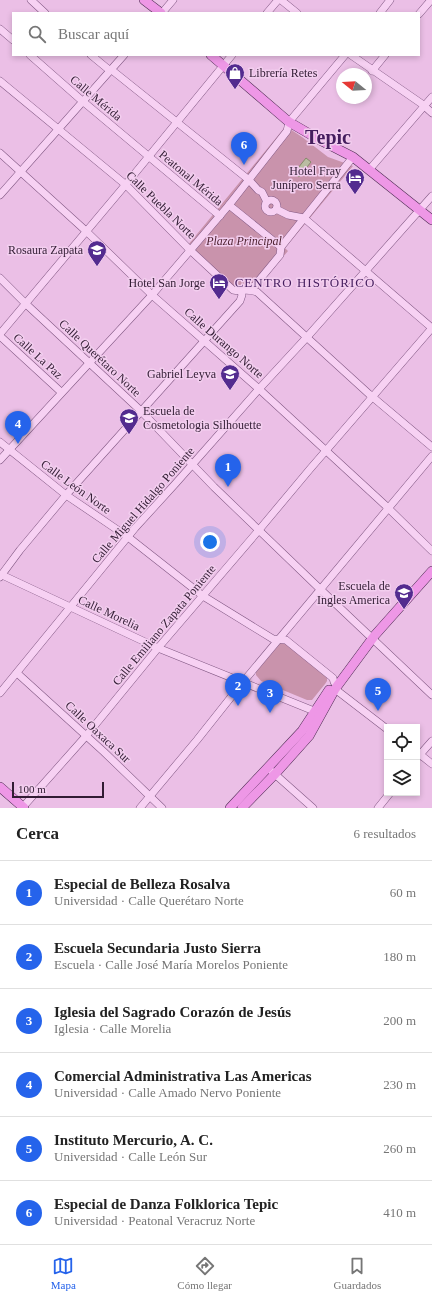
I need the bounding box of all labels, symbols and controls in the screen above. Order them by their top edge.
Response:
search box [12,12,420,56]
icon: search [26,23,48,45]
text: Buscar aquí [58,26,129,42]
shop icon: Librería Retes [224,62,246,90]
place label: Librería Retes [249,66,318,80]
north arrow [336,68,372,104]
street label: Calle Mérida [67,72,125,124]
district label: Tepic [305,126,351,149]
pin: 6 [231,132,257,165]
street label: Peatonal Mérida [156,147,226,209]
place label: Hotel Fray Junípero Serra [271,164,342,192]
hotel icon: Hotel Fray Junípero Serra [344,167,366,195]
street label: Calle Puebla Norte [123,168,199,242]
park label: Plaza Principal [205,234,282,248]
school or university icon: Rosaura Zapata [86,239,108,267]
place label: Rosaura Zapata [8,243,84,257]
hotel icon: Hotel San Jorge [208,272,230,300]
district label: CENTRO HISTÓRICO [235,275,375,290]
place label: Hotel San Jorge [129,276,205,290]
street label: Calle Durango Norte [181,305,267,381]
street label: Calle Querétaro Norte [56,317,144,399]
street label: Calle La Paz [11,330,65,382]
school or university icon: Gabriel Leyva [219,363,241,391]
place label: Gabriel Leyva [147,367,217,381]
place label: Escuela de Cosmetologia Silhouette [143,404,261,432]
school or university icon: Escuela de Cosmetologia Silhouette [118,407,140,435]
pin: 4 [5,411,31,444]
street label: Calle Miguel Hidalgo Poniente [89,444,197,566]
pin: 1 [215,454,241,487]
street label: Calle León Norte [38,457,114,517]
your location [200,532,220,552]
street label: Calle Emiliano Zapata Poniente [109,562,219,688]
place label: Escuela de Ingles America [317,579,391,607]
school or university icon: Escuela de Ingles America [393,582,415,610]
street label: Calle Morelia [76,593,143,634]
pin: 2 [225,673,251,706]
pin: 5 [365,678,391,711]
pin: 3 [257,680,283,713]
street label: Calle Oaxaca Sur [63,698,133,766]
map controls [384,724,420,796]
button: locate [384,724,420,760]
button: layers [384,760,420,796]
scale bar [12,780,104,799]
text: 100 m [18,783,46,795]
text: Cerca [16,824,59,843]
text: 6 resultados [354,826,416,841]
text: Especial de Belleza Rosalva [54,876,230,892]
text: 1 [26,885,32,900]
text: 60 m [390,885,416,900]
text: Universidad · Calle Querétaro Norte [54,893,244,908]
text: Escuela Secundaria Justo Sierra [54,940,261,956]
text: 2 [26,949,32,964]
text: 180 m [383,949,416,964]
text: Escuela · Calle José María Morelos Poniente [54,957,288,972]
text: Iglesia del Sagrado Corazón de Jesús [54,1004,291,1020]
text: 3 [26,1013,32,1028]
text: 200 m [383,1013,416,1028]
text: Iglesia · Calle Morelia [54,1021,171,1036]
text: Comercial Administrativa Las Americas [54,1068,312,1084]
text: 4 [26,1077,32,1092]
text: 230 m [383,1077,416,1092]
text: Universidad · Calle Amado Nervo Poniente [54,1085,281,1100]
text: Instituto Mercurio, A. C. [54,1132,213,1148]
text: 5 [26,1141,32,1156]
text: 260 m [383,1141,416,1156]
text: Universidad · Calle León Sur [54,1149,207,1164]
text: Especial de Danza Folklorica Tepic [54,1196,278,1212]
text: 6 [26,1205,32,1220]
text: 410 m [383,1205,416,1220]
text: Universidad · Peatonal Veracruz Norte [54,1213,255,1228]
tab: Mapa [51,1255,76,1291]
tab: Cómo llegar [177,1255,232,1291]
tab: Guardados [334,1255,381,1291]

